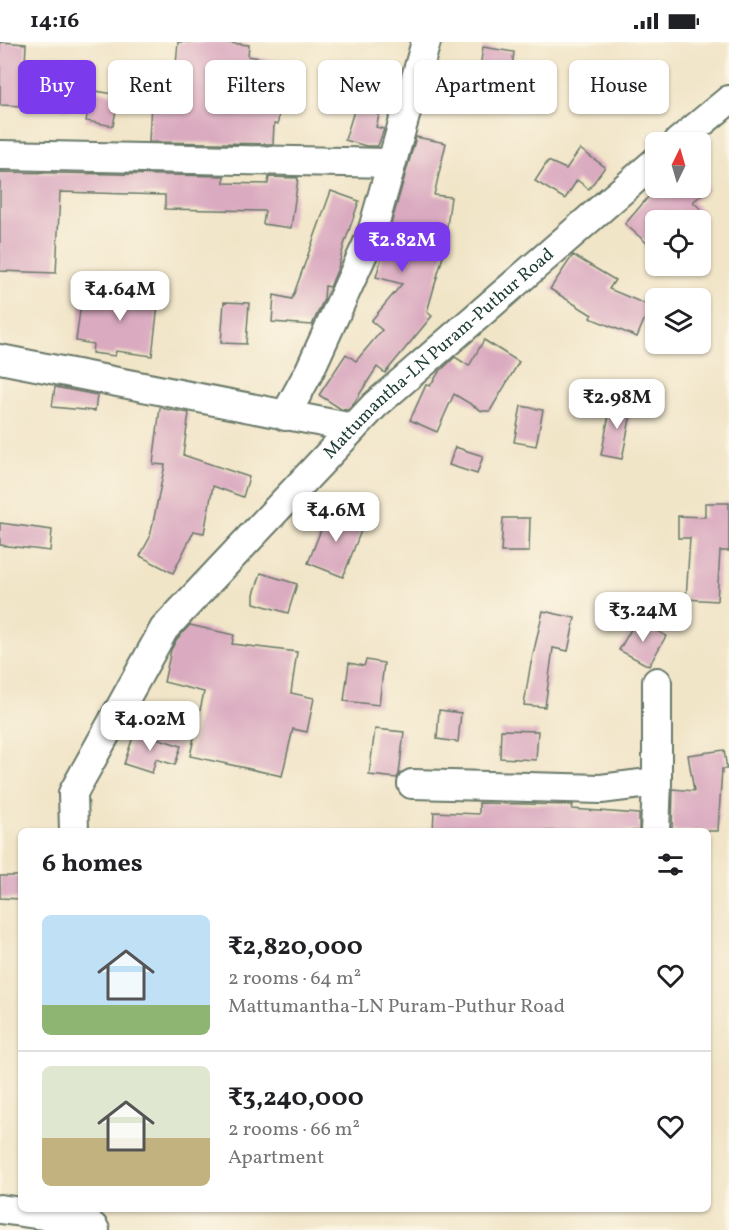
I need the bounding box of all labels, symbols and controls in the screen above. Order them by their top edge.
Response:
text: 14:16 [30,6,79,37]
chip: Buy [18,60,96,114]
chip: Rent [108,60,193,114]
chip: Filters [205,60,306,114]
chip: New [318,60,402,114]
chip: Apartment [414,60,557,114]
chip: House [569,60,669,114]
north arrow [645,132,711,198]
map controls [645,132,711,354]
button: locate [645,210,711,276]
pin: ₹2.82M [353,222,451,273]
text: ₹2.82M [368,227,436,255]
street label: Mattumantha-LN Puram-Puthur Road [318,242,560,465]
pin: ₹4.64M [71,271,169,322]
text: ₹4.64M [84,276,156,304]
button: layers [645,288,711,354]
pin: ₹2.98M [568,379,666,430]
text: ₹2.98M [583,384,651,412]
pin: ₹4.6M [294,492,378,543]
text: ₹4.6M [306,497,366,525]
pin: ₹3.24M [594,592,692,643]
text: ₹3.24M [609,597,677,625]
pin: ₹4.02M [101,701,199,752]
text: ₹4.02M [115,706,185,734]
text: 6 homes [42,846,143,882]
icon: filters [654,848,687,881]
text: ₹2,820,000 [228,929,363,965]
icon: home [90,939,162,1011]
icon: heart [654,959,687,992]
text: 2 rooms · 64 m² [228,965,361,993]
text: Mattumantha-LN Puram-Puthur Road [228,993,565,1021]
text: ₹3,240,000 [228,1080,364,1116]
icon: home [90,1090,162,1162]
icon: heart [654,1110,687,1143]
text: 2 rooms · 66 m² [228,1116,360,1144]
text: Apartment [228,1144,324,1172]

